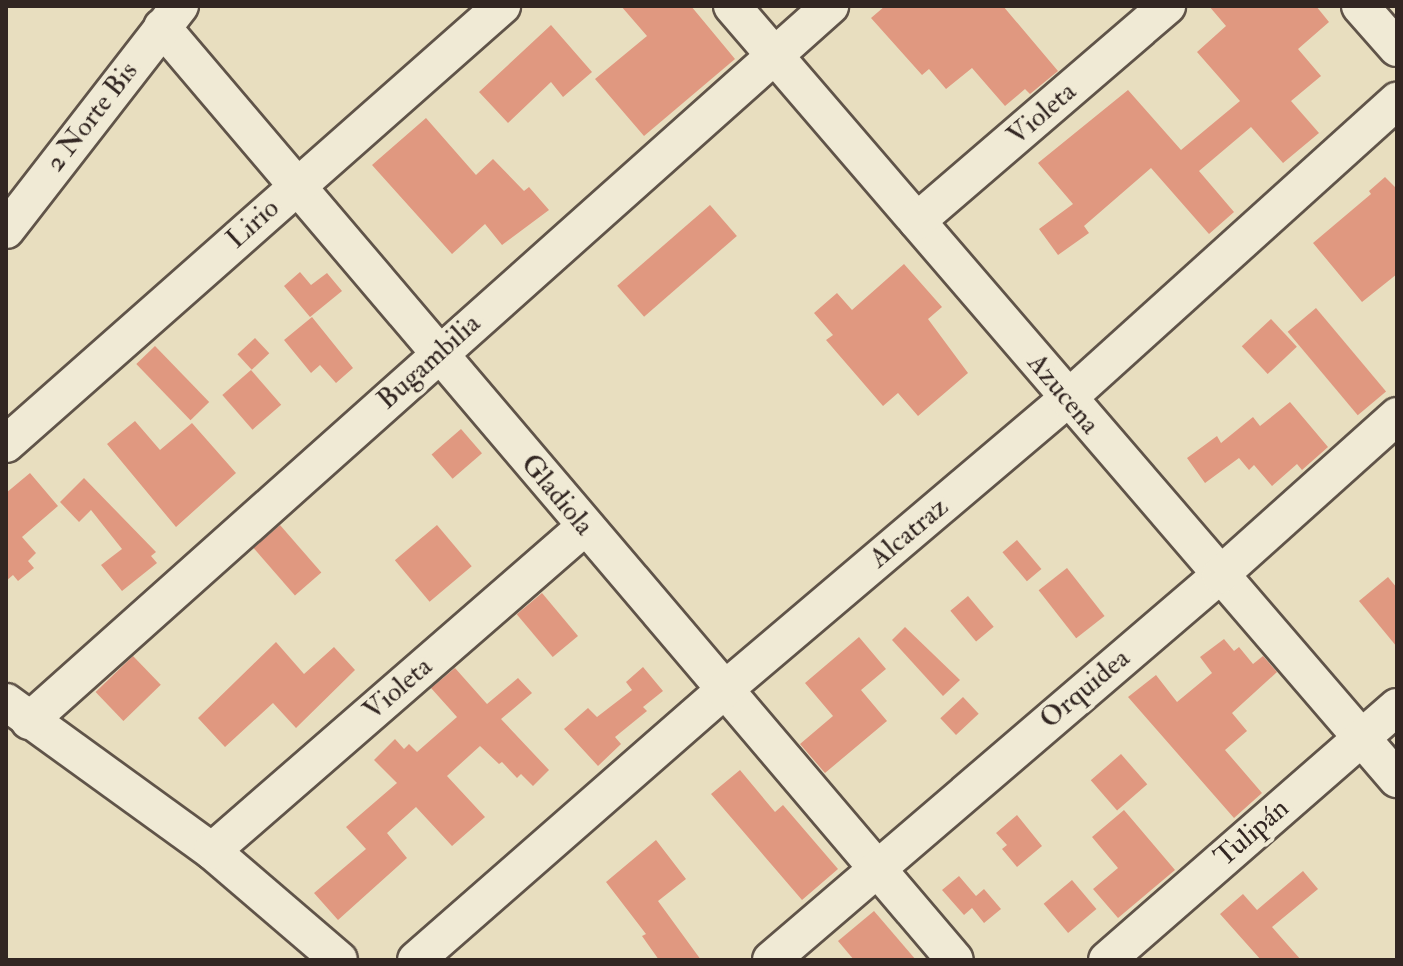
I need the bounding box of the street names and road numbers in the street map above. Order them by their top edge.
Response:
street label: 2 Norte Bis [39,55,145,179]
street label: Violeta [1001,75,1083,153]
street label: Lirio [220,192,286,256]
street label: Bugambilia [371,307,487,417]
street label: Azucena [1020,347,1106,441]
street label: Gladiola [513,448,601,542]
street label: Alcatraz [863,490,955,576]
street label: Orquidea [1033,642,1137,736]
street label: Violeta [357,650,439,728]
street label: Tulipán [1208,792,1296,874]

